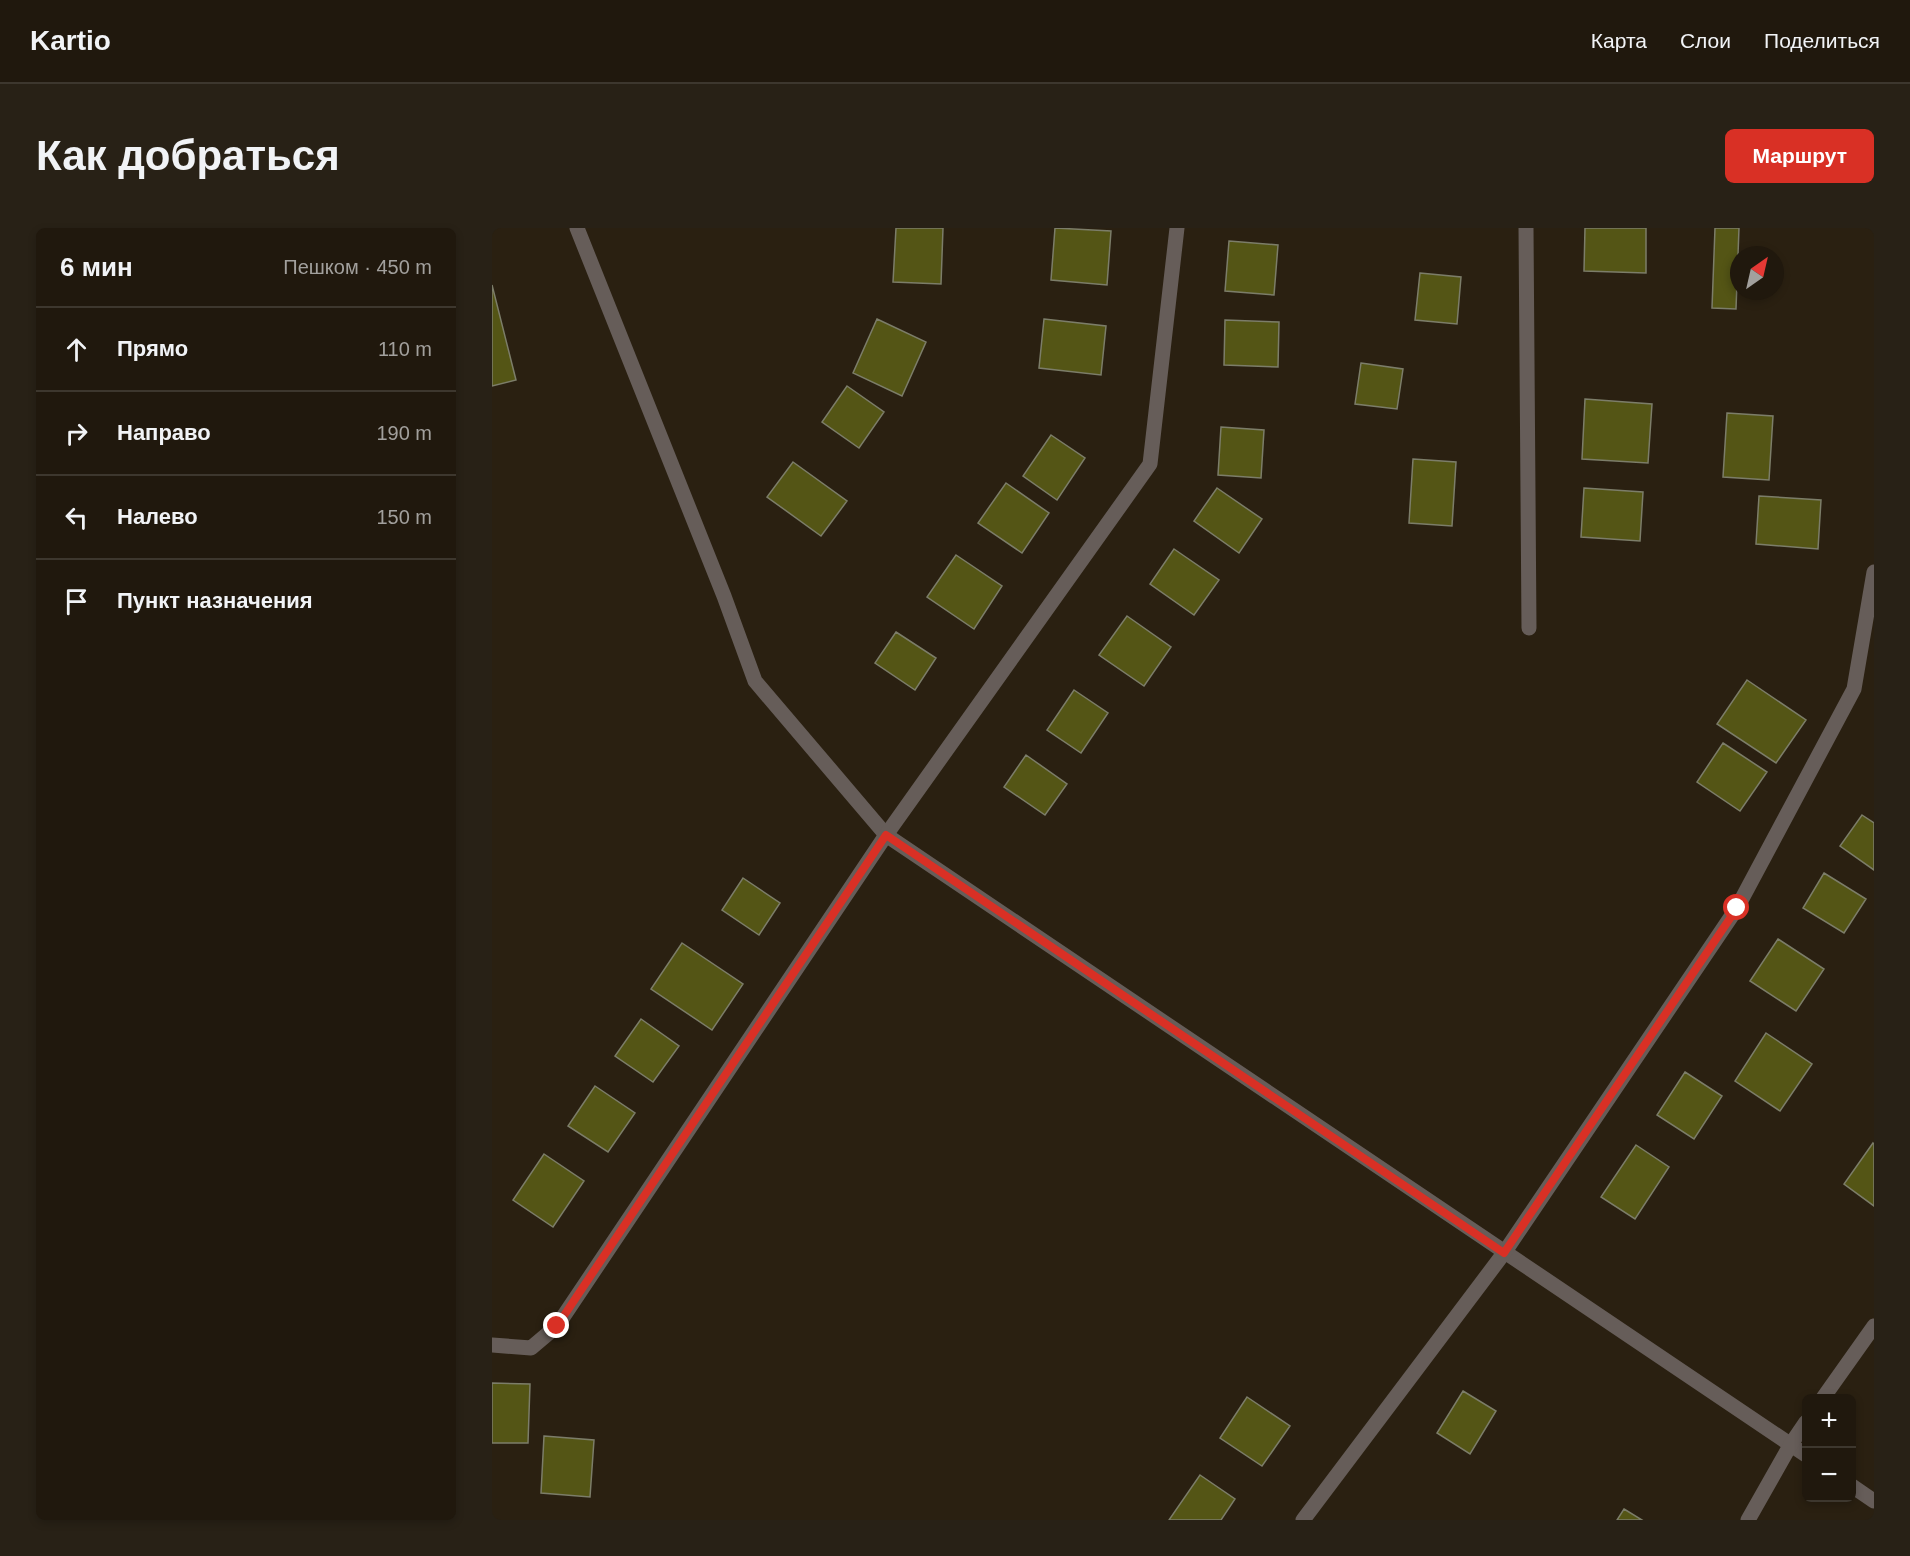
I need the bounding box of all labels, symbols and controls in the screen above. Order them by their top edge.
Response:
text: Kartio [30,25,111,56]
text: Карта [1591,29,1647,52]
text: Слои [1680,29,1731,52]
text: Поделиться [1764,29,1880,52]
button: Маршрут [1725,129,1874,183]
text: Как добраться [36,132,340,179]
north arrow [1730,246,1784,300]
text: 6 мин [60,252,133,282]
text: Пешком · 450 m [283,256,432,278]
icon: ahead [60,333,93,366]
text: Прямо [117,336,188,361]
text: 110 m [378,338,432,360]
icon: right [60,417,93,450]
text: Направо [117,420,211,445]
text: 190 m [376,422,432,444]
icon: left [60,501,93,534]
text: Налево [117,504,198,529]
text: 150 m [376,506,432,528]
icon: arrive [60,585,93,618]
text: Пункт назначения [117,588,313,613]
route start [1723,894,1749,920]
route end [543,1312,569,1338]
map controls [1802,1394,1856,1502]
button: + [1802,1394,1856,1448]
button: − [1802,1448,1856,1502]

